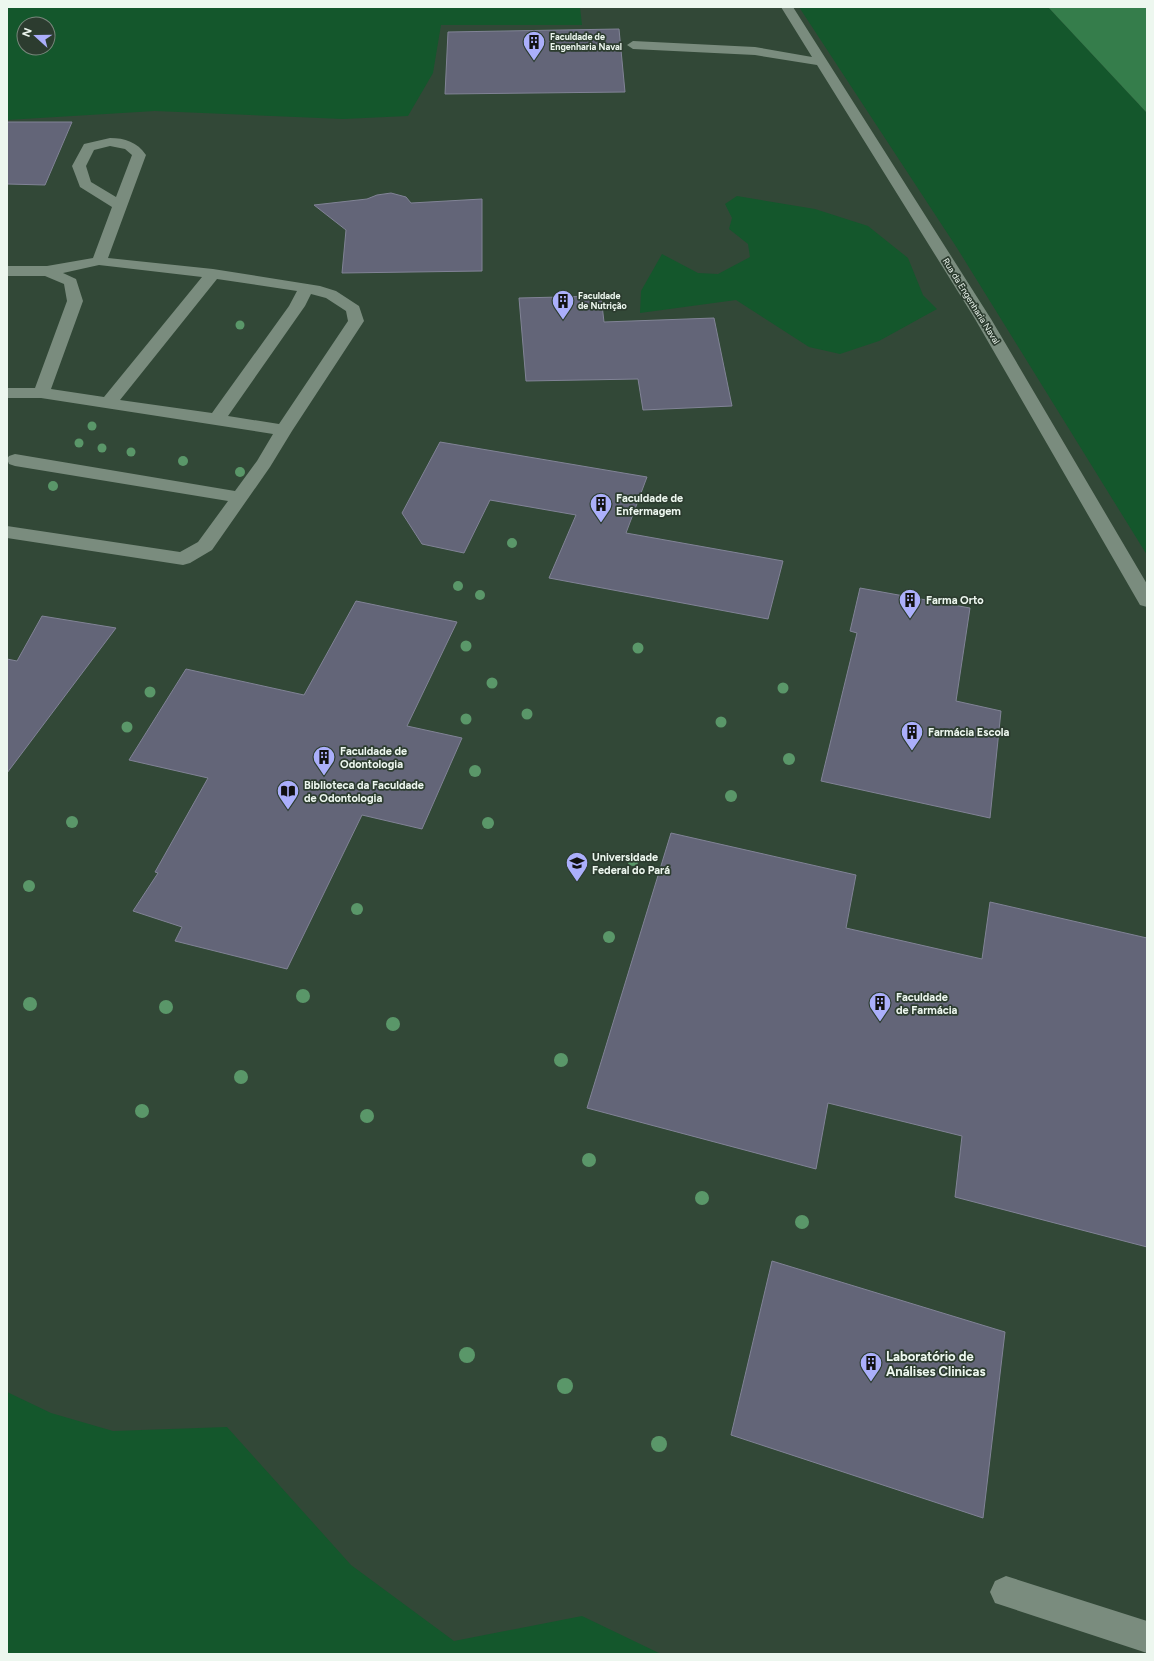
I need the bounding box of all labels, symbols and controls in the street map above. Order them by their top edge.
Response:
north arrow [16,16,56,56]
text: N [20,26,35,39]
building icon: Faculdade de Engenharia Naval [521,29,547,62]
place label: Faculdade de Engenharia Naval [550,31,622,52]
street label: Rua da Engenharia Naval [940,256,1002,346]
building icon: Faculdade de Nutrição [550,288,576,321]
place label: Faculdade de Nutrição [578,290,627,311]
building icon: Faculdade de Enfermagem [588,491,614,524]
place label: Faculdade de Enfermagem [616,492,683,518]
building icon: Farma Orto [897,587,923,620]
place label: Farma Orto [926,594,984,607]
building icon: Farmácia Escola [899,719,925,752]
place label: Farmácia Escola [928,726,1010,739]
building icon: Faculdade de Odontologia [311,744,337,777]
place label: Faculdade de Odontologia [340,745,407,771]
library icon: Biblioteca da Faculdade de Odontologia [275,778,301,811]
place label: Biblioteca da Faculdade de Odontologia [304,779,424,805]
school or university icon: Universidade Federal do Pará [564,850,590,883]
place label: Universidade Federal do Pará [592,851,670,877]
building icon: Faculdade de Farmácia [867,990,893,1023]
place label: Faculdade de Farmácia [896,991,958,1017]
place label: Laboratório de Análises Clinicas [886,1349,985,1379]
building icon: Laboratório de Análises Clinicas [858,1350,884,1383]

